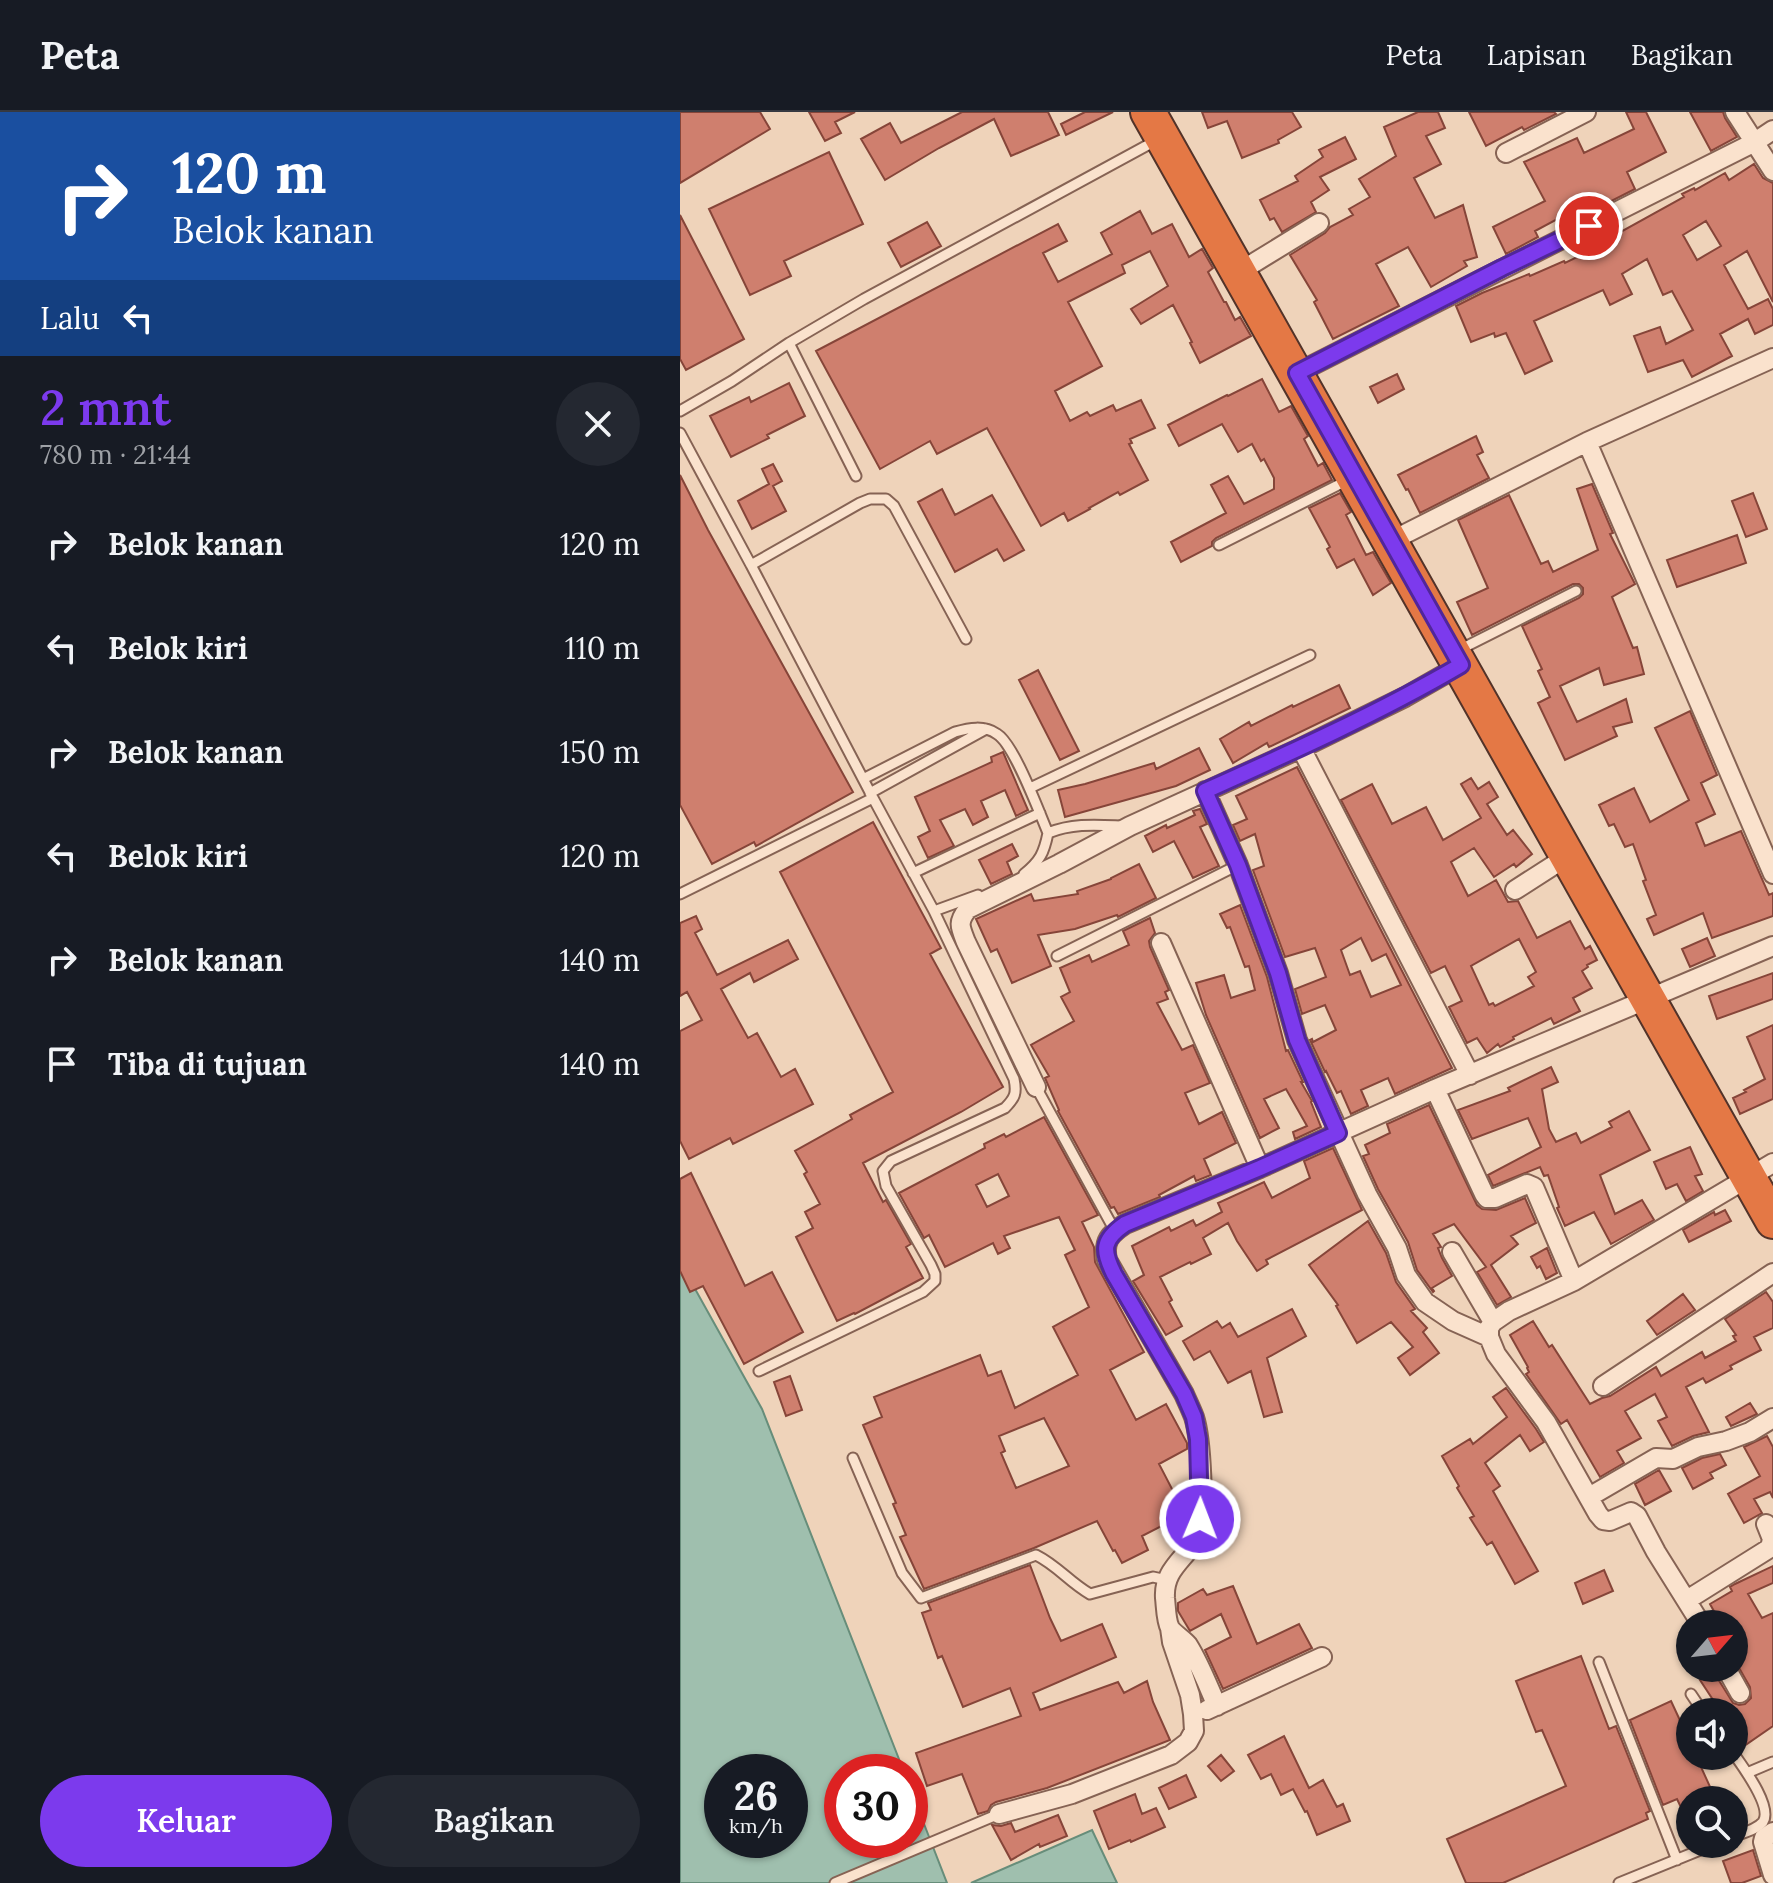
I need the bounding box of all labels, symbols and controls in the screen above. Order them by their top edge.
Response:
text: Peta [40,31,120,79]
text: Peta [1385,37,1442,73]
text: Lapisan [1486,37,1587,73]
text: Bagikan [1631,37,1733,73]
text: 120 m [172,137,326,208]
icon: right [40,144,144,248]
pin [1555,192,1623,260]
icon: arrive [1567,204,1611,248]
text: Belok kanan [172,207,374,253]
icon: left [116,296,160,340]
text: Lalu [40,299,100,337]
text: 2 mnt [40,377,171,438]
button: close [556,382,640,466]
text: 780 m · 21:44 [40,438,191,471]
icon: right [40,522,84,566]
text: Belok kanan [108,525,283,563]
text: 120 m [560,525,640,563]
icon: left [40,626,84,670]
text: Belok kiri [108,629,248,667]
text: 110 m [565,629,640,667]
icon: right [40,730,84,774]
text: Belok kanan [108,733,283,771]
text: 150 m [559,733,640,771]
icon: left [40,834,84,878]
text: Belok kiri [108,837,248,875]
text: 120 m [560,837,640,875]
icon: right [40,938,84,982]
text: Belok kanan [108,941,283,979]
text: 140 m [559,941,640,979]
icon: arrive [40,1042,84,1086]
text: Tiba di tujuan [108,1045,307,1083]
text: 140 m [559,1045,640,1083]
position arrow [1158,1477,1242,1561]
north arrow [1676,1610,1748,1682]
map controls [1676,1610,1748,1858]
button: sound [1676,1698,1748,1770]
speed limit sign: 30 [824,1754,928,1858]
text: 26 [734,1770,778,1821]
button: Keluar [40,1775,332,1867]
button: Bagikan [348,1775,640,1867]
button: search [1676,1786,1748,1858]
text: km/h [729,1813,783,1838]

